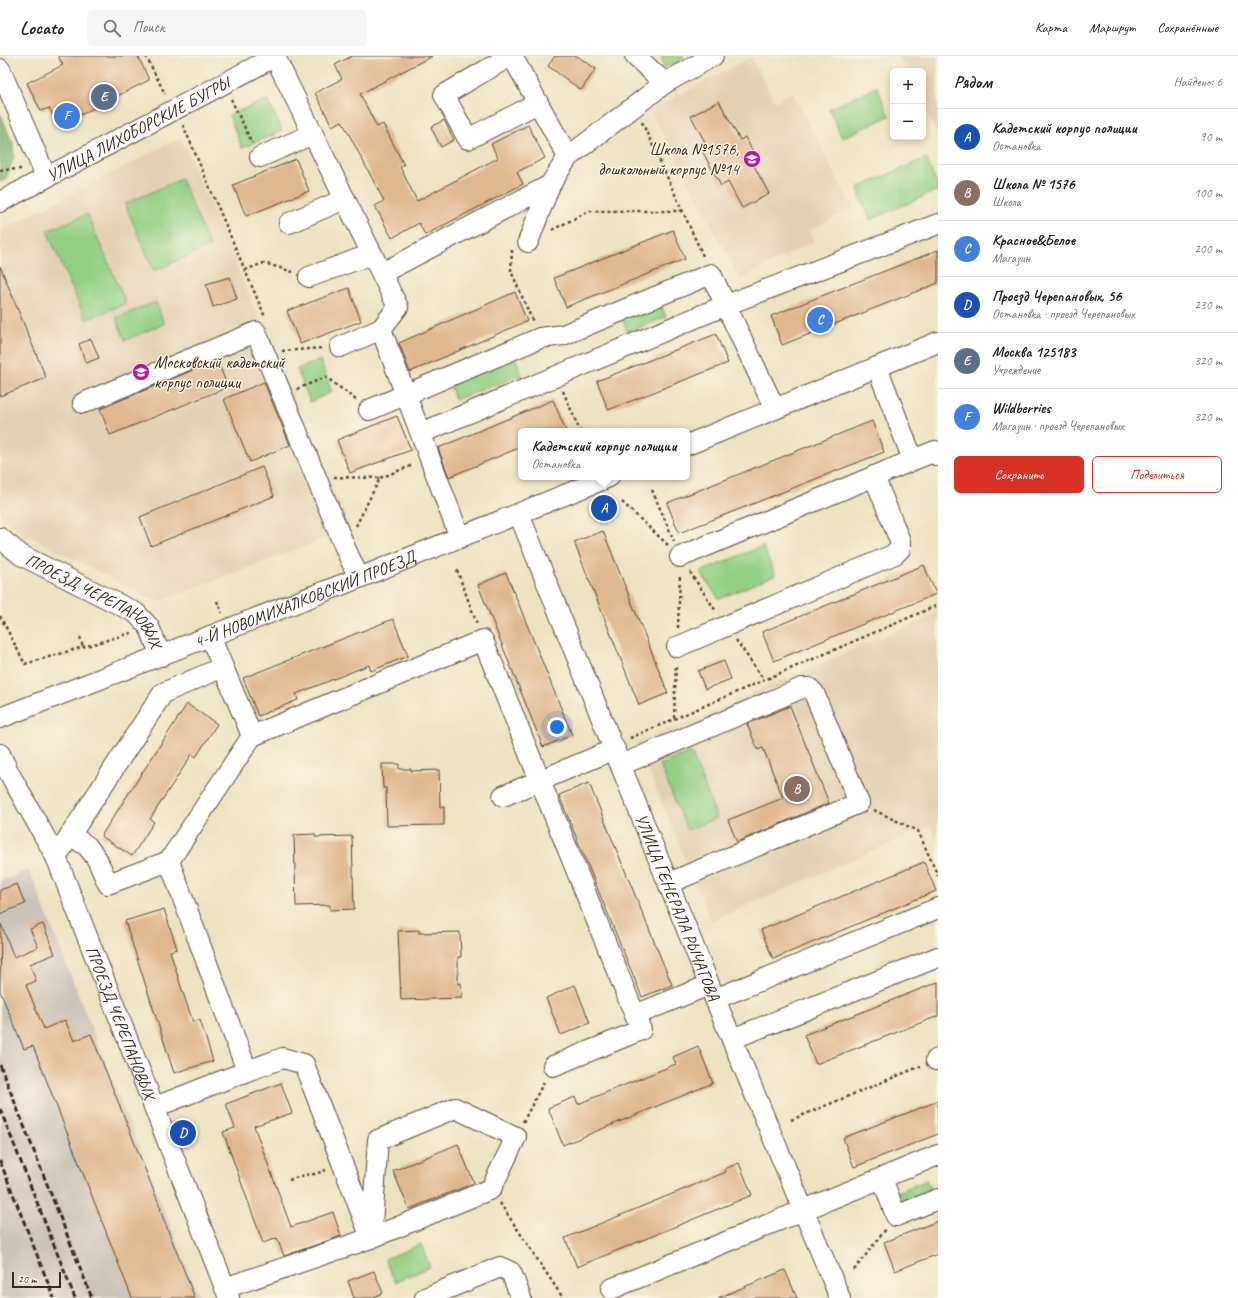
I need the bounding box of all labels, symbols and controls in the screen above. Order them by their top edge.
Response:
search box [87,10,367,46]
text: Locato [20,16,63,40]
icon: search [101,17,123,39]
text: Поиск [133,18,165,37]
text: Карта [1035,19,1067,36]
text: Маршрут [1089,19,1135,36]
text: Сохранённые [1157,19,1218,36]
map controls [890,68,926,140]
button: + [890,68,926,104]
street label: УЛИЦА ЛИХОБОРСКИЕ БУГРЫ [43,71,235,186]
text: Рядом [954,72,992,93]
text: Найдено: 6 [1174,74,1222,90]
pin: E [91,82,117,112]
pin: F [54,101,80,131]
button: − [890,104,926,140]
text: Кадетский корпус полиции [992,119,1137,138]
text: A [964,129,970,145]
text: 90 m [1200,129,1222,145]
text: Остановка [992,138,1041,154]
place label: Школа №1576, дошкольный корпус №14 [598,139,741,180]
school or university icon: Школа №1576, дошкольный корпус №14 [742,149,762,169]
text: Школа № 1576 [992,175,1074,194]
text: B [964,185,970,201]
text: 100 m [1194,185,1222,201]
text: Школа [992,194,1021,210]
text: Красное&Белое [992,231,1075,250]
text: C [964,241,970,257]
text: 200 m [1194,241,1222,257]
text: Магазин [992,250,1030,266]
text: Проезд Черепановых, 56 [992,287,1121,306]
text: D [963,297,971,313]
text: 230 m [1194,297,1222,313]
pin: C [807,305,833,335]
text: Остановка · проезд Черепановых [992,306,1135,322]
text: Москва 125183 [992,343,1076,362]
place label: Московский кадетский корпус полиции [154,352,286,393]
text: E [964,353,970,369]
text: 320 m [1194,353,1222,369]
school or university icon: Московский кадетский корпус полиции [131,362,151,382]
text: Учреждение [992,362,1040,378]
text: Wildberries [992,399,1051,418]
text: F [964,409,970,425]
text: 320 m [1194,409,1222,425]
text: Магазин · проезд Черепановых [992,418,1124,434]
popup [518,428,690,480]
text: Кадетский корпус полиции [532,437,676,456]
text: Остановка [532,456,580,472]
button: Сохранить [954,456,1084,493]
button: Поделиться [1092,456,1222,493]
pin: A [591,493,617,523]
street label: 4-Й НОВОМИХАЛКОВСКИЙ ПРОЕЗД [191,546,420,652]
street label: ПРОЕЗД ЧЕРЕПАНОВЫХ [22,549,168,654]
your location [547,717,567,737]
pin: B [784,774,810,804]
street label: УЛИЦА ГЕНЕРАЛА РЫЧАГОВА [630,811,725,1004]
street label: ПРОЕЗД ЧЕРЕПАНОВЫХ [81,943,161,1105]
pin: D [170,1118,196,1148]
scale bar [12,1270,61,1289]
text: 20 m [18,1272,37,1286]

